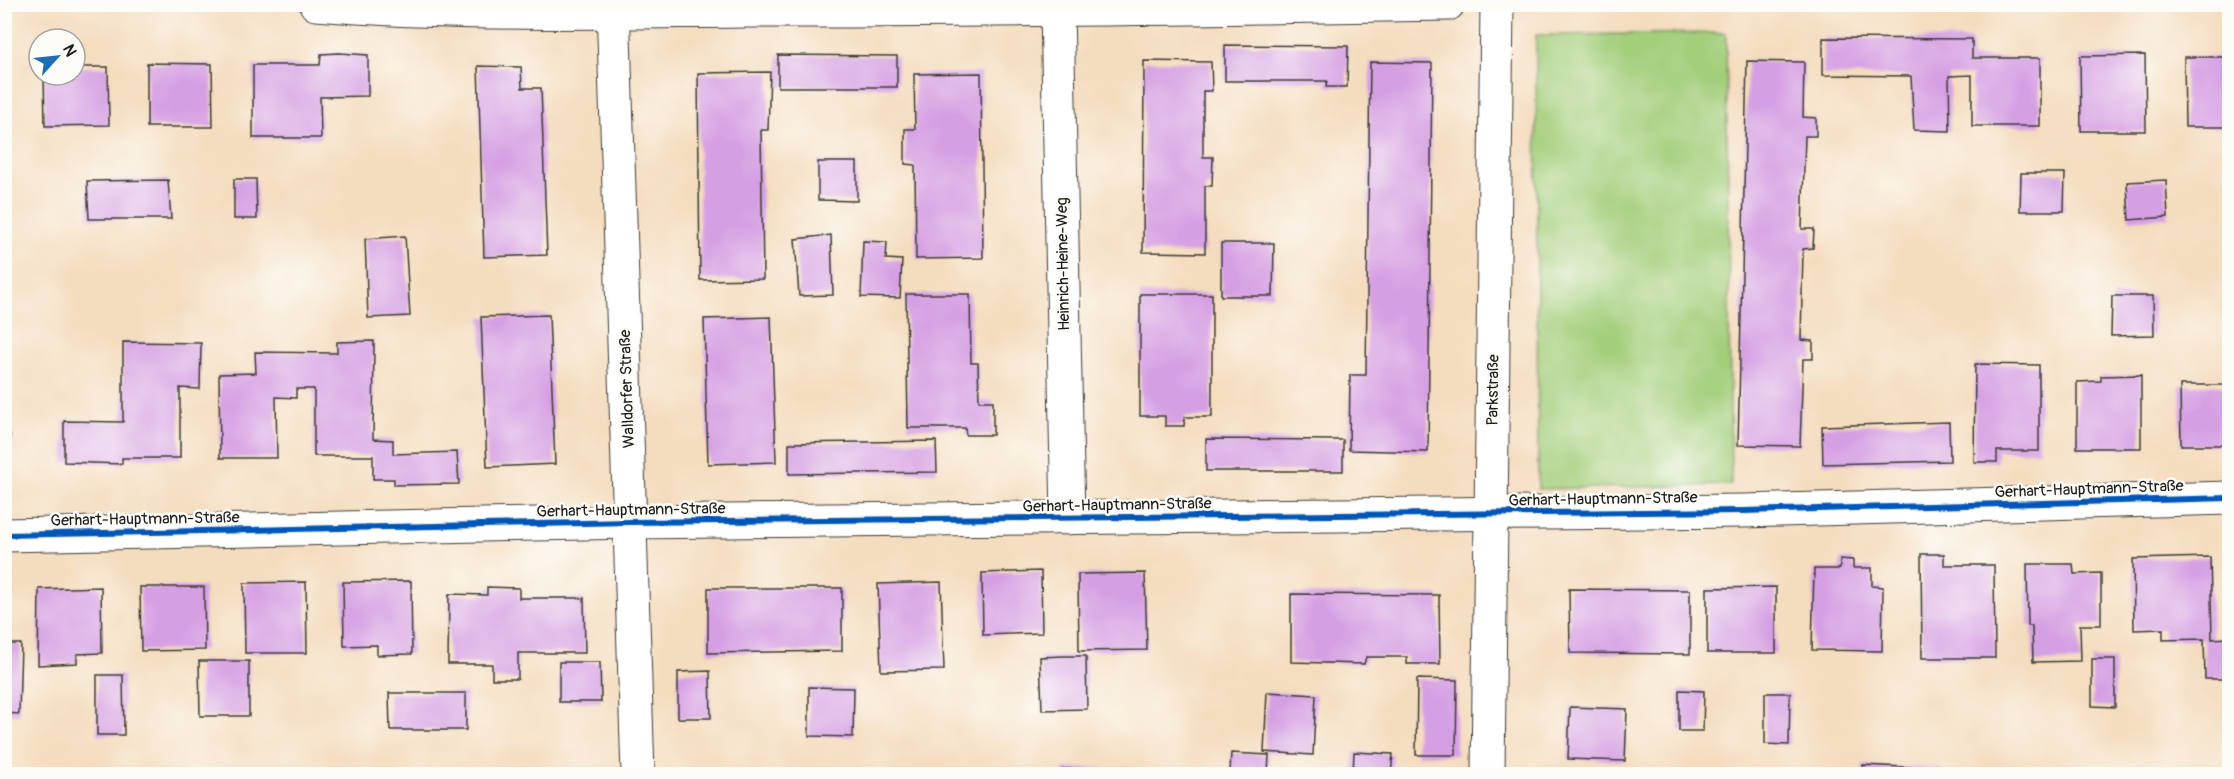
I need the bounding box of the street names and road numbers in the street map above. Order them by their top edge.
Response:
street label: Heinrich-Heine-Weg [1052,197,1074,331]
street label: Walldorfer Straße [615,329,639,449]
street label: Parkstraße [1482,354,1504,426]
street label: Gerhart-Hauptmann-Straße [1994,476,2184,502]
street label: Gerhart-Hauptmann-Straße [1508,487,1698,511]
street label: Gerhart-Hauptmann-Straße [1022,493,1212,517]
street label: Gerhart-Hauptmann-Straße [536,498,726,522]
street label: Gerhart-Hauptmann-Straße [50,507,240,531]

